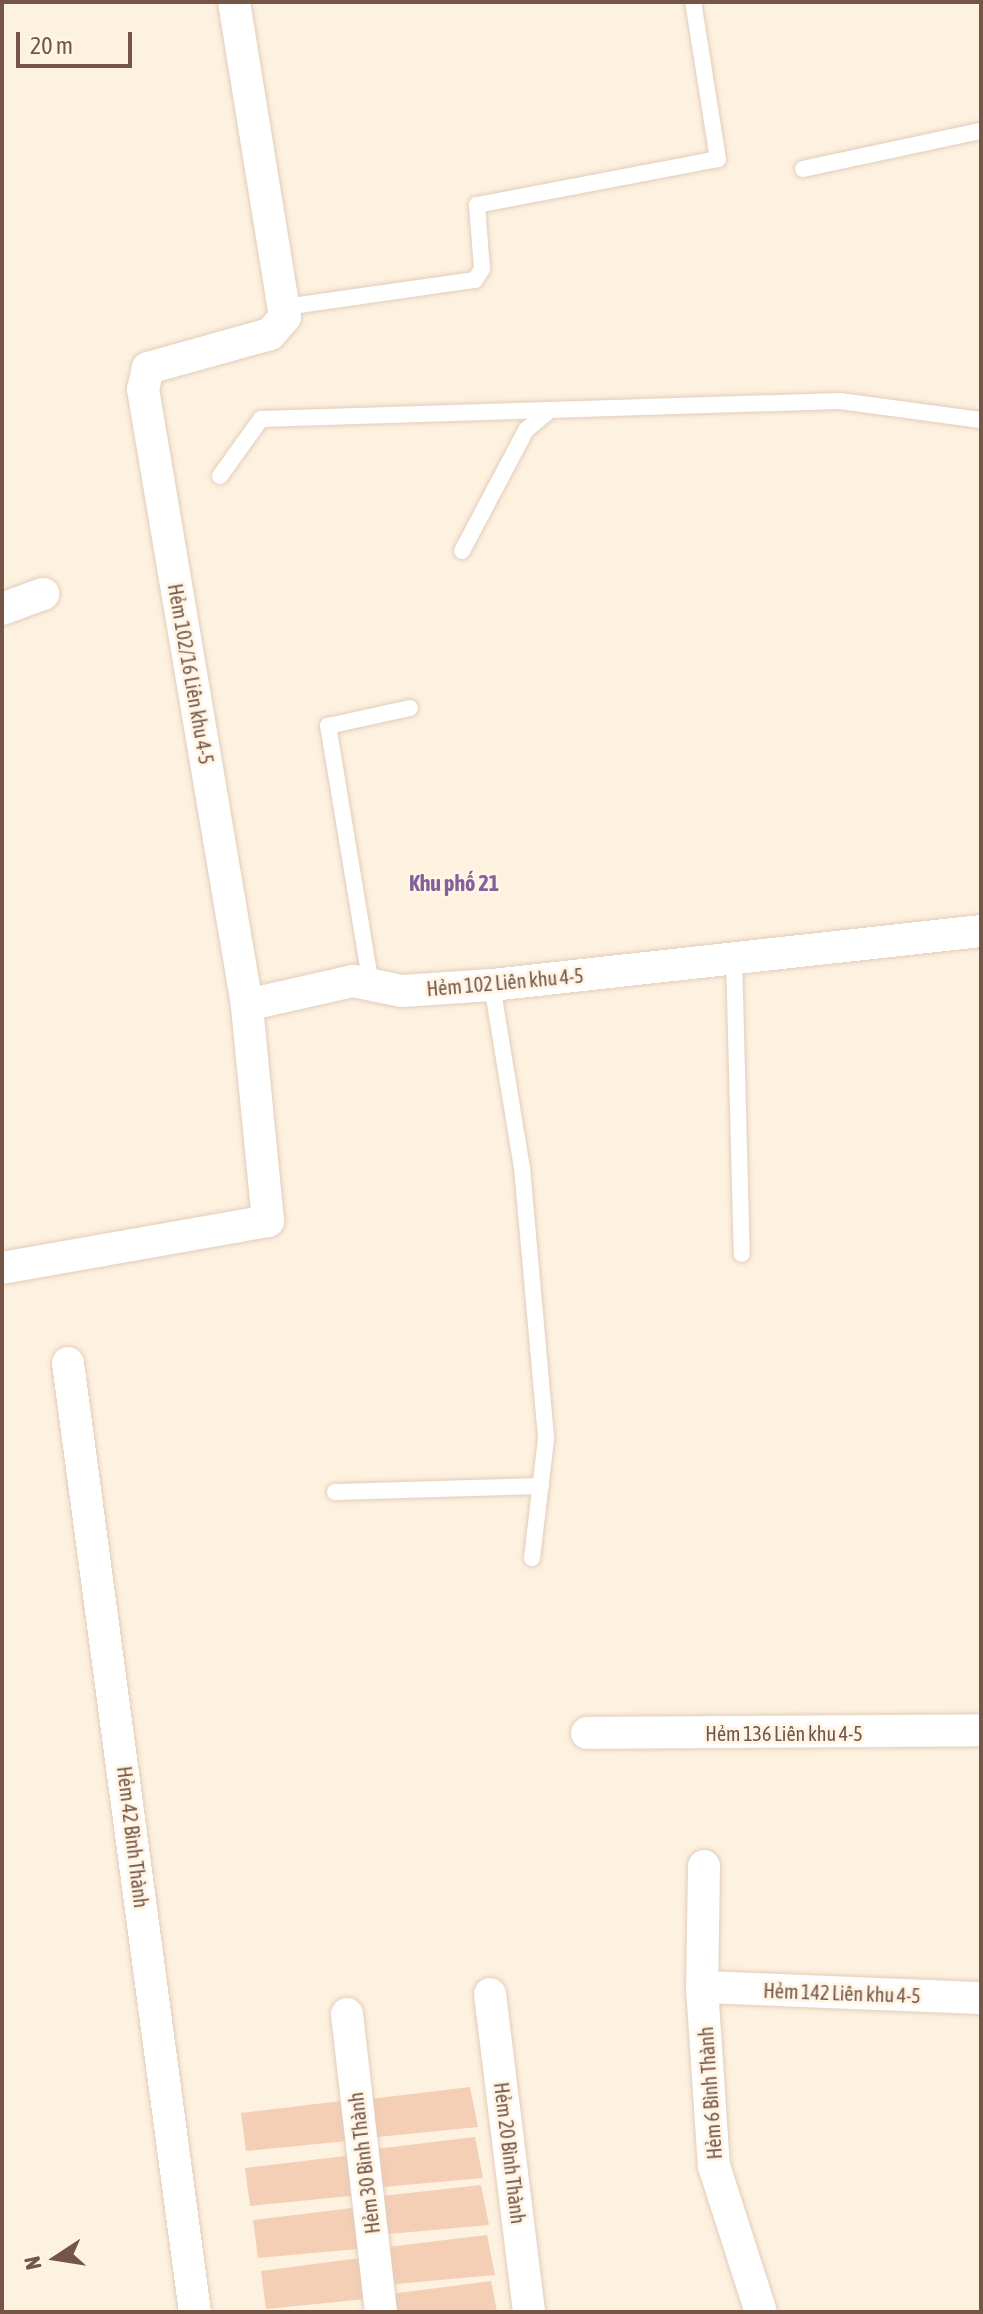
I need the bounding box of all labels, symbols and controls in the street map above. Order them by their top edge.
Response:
scale bar [20,16,136,66]
text: 20 m [30,32,73,59]
street label: Hẻm 102/16 Liên khu 4-5 [163,582,219,766]
district label: Khu phố 21 [409,871,499,897]
street label: Hẻm 102 Liên khu 4-5 [426,963,584,1001]
street label: Hẻm 136 Liên khu 4-5 [705,1721,863,1745]
street label: Hẻm 42 Bình Thành [112,1765,154,1909]
street label: Hẻm 142 Liên khu 4-5 [763,1978,921,2008]
street label: Hẻm 6 Bình Thành [693,2026,727,2160]
street label: Hẻm 20 Bình Thành [489,2081,531,2225]
street label: Hẻm 30 Bình Thành [343,2091,385,2235]
north arrow [16,2218,96,2298]
text: N [18,2254,47,2272]

